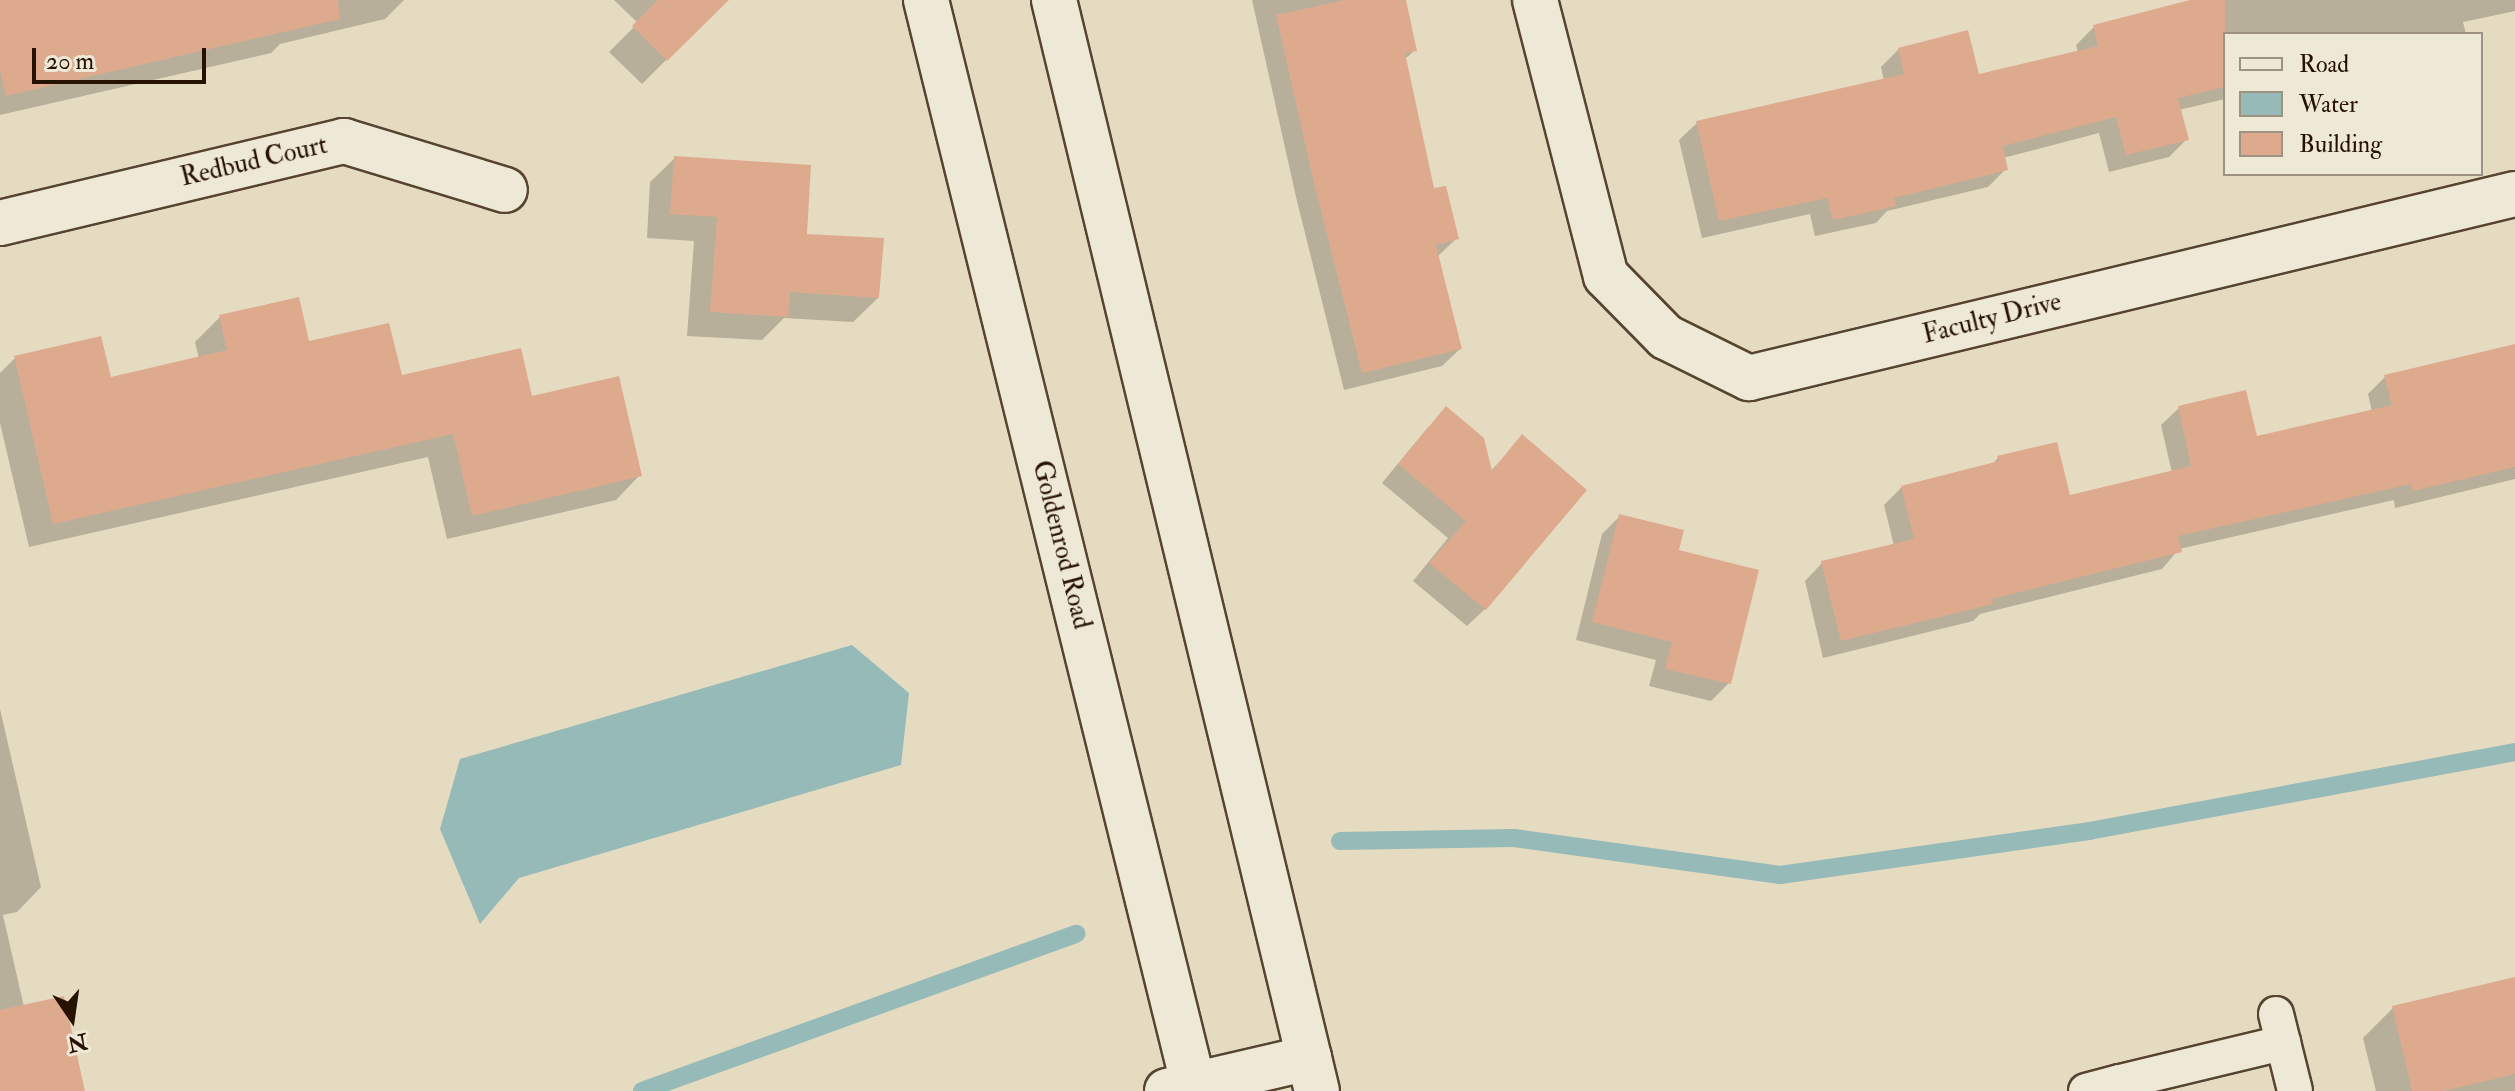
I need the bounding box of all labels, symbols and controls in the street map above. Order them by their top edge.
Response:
scale bar [36,32,210,82]
legend [2223,32,2483,176]
text: 20 m [46,46,94,77]
text: Road [2299,49,2349,80]
text: Water [2299,89,2358,120]
text: Building [2299,129,2382,160]
street label: Redbud Court [178,130,330,194]
street label: Faculty Drive [1920,287,2064,351]
street label: Goldenrod Road [1025,457,1097,633]
north arrow [32,979,112,1059]
text: N [65,1027,90,1058]

